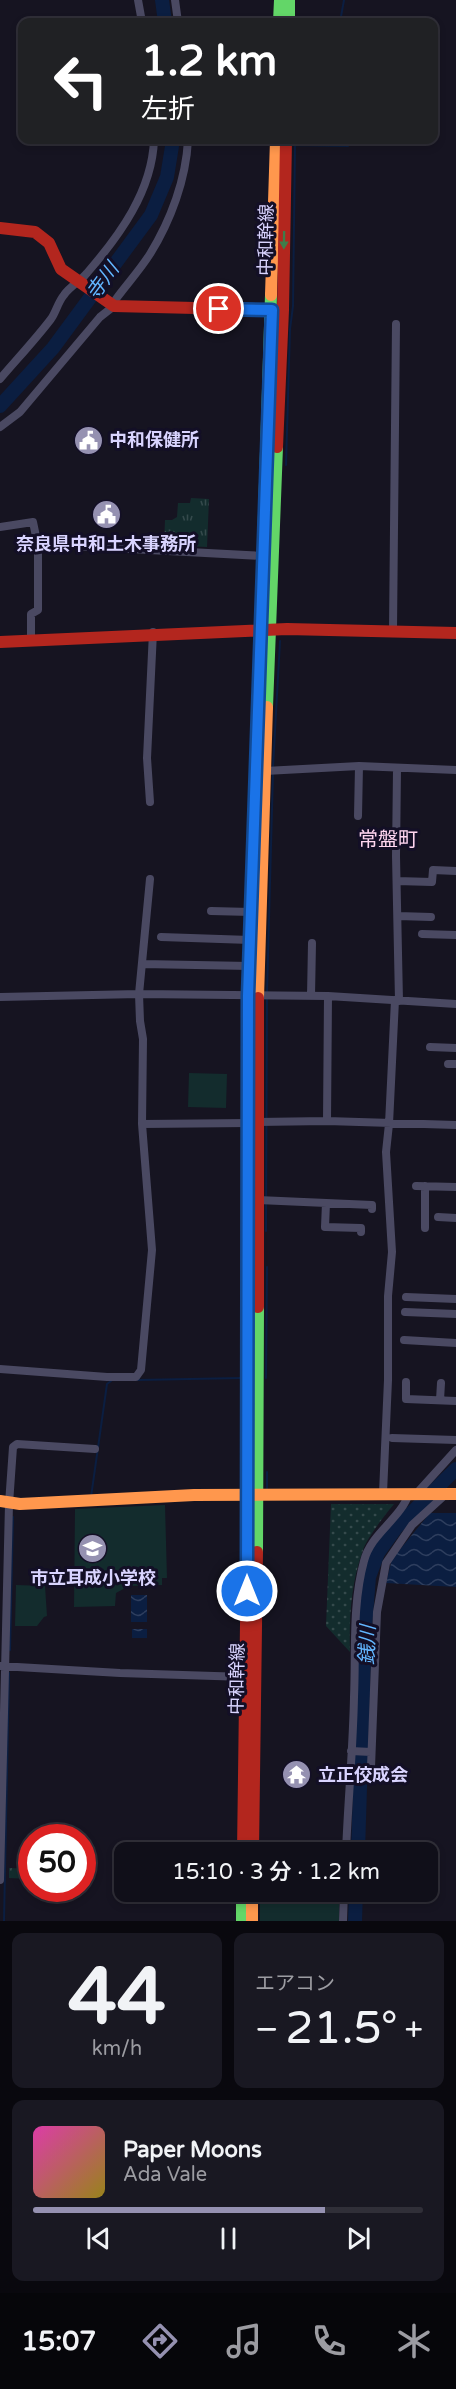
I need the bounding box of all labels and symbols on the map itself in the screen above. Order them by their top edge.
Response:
street label: 中和幹線 [254,204,278,276]
one-way arrow [279,230,289,249]
water label: 寺川 [81,257,125,305]
pin [193,283,244,334]
public building icon: 中和保健所 [72,424,104,456]
place label: 中和保健所 [109,429,199,451]
public building icon: 奈良県中和土木事務所 [90,499,122,531]
place label: 奈良県中和土木事務所 [16,533,196,555]
district label: 常盤町 [358,828,418,852]
school or university icon: 市立耳成小学校 [77,1533,109,1565]
position arrow [215,1559,279,1623]
place label: 市立耳成小学校 [30,1567,156,1589]
water label: 銭川 [355,1623,381,1665]
street label: 中和幹線 [225,1643,249,1715]
temple icon: 立正佼成会 [281,1759,313,1791]
place label: 立正佼成会 [318,1764,408,1786]
speed limit sign: 50 [18,1824,96,1902]

